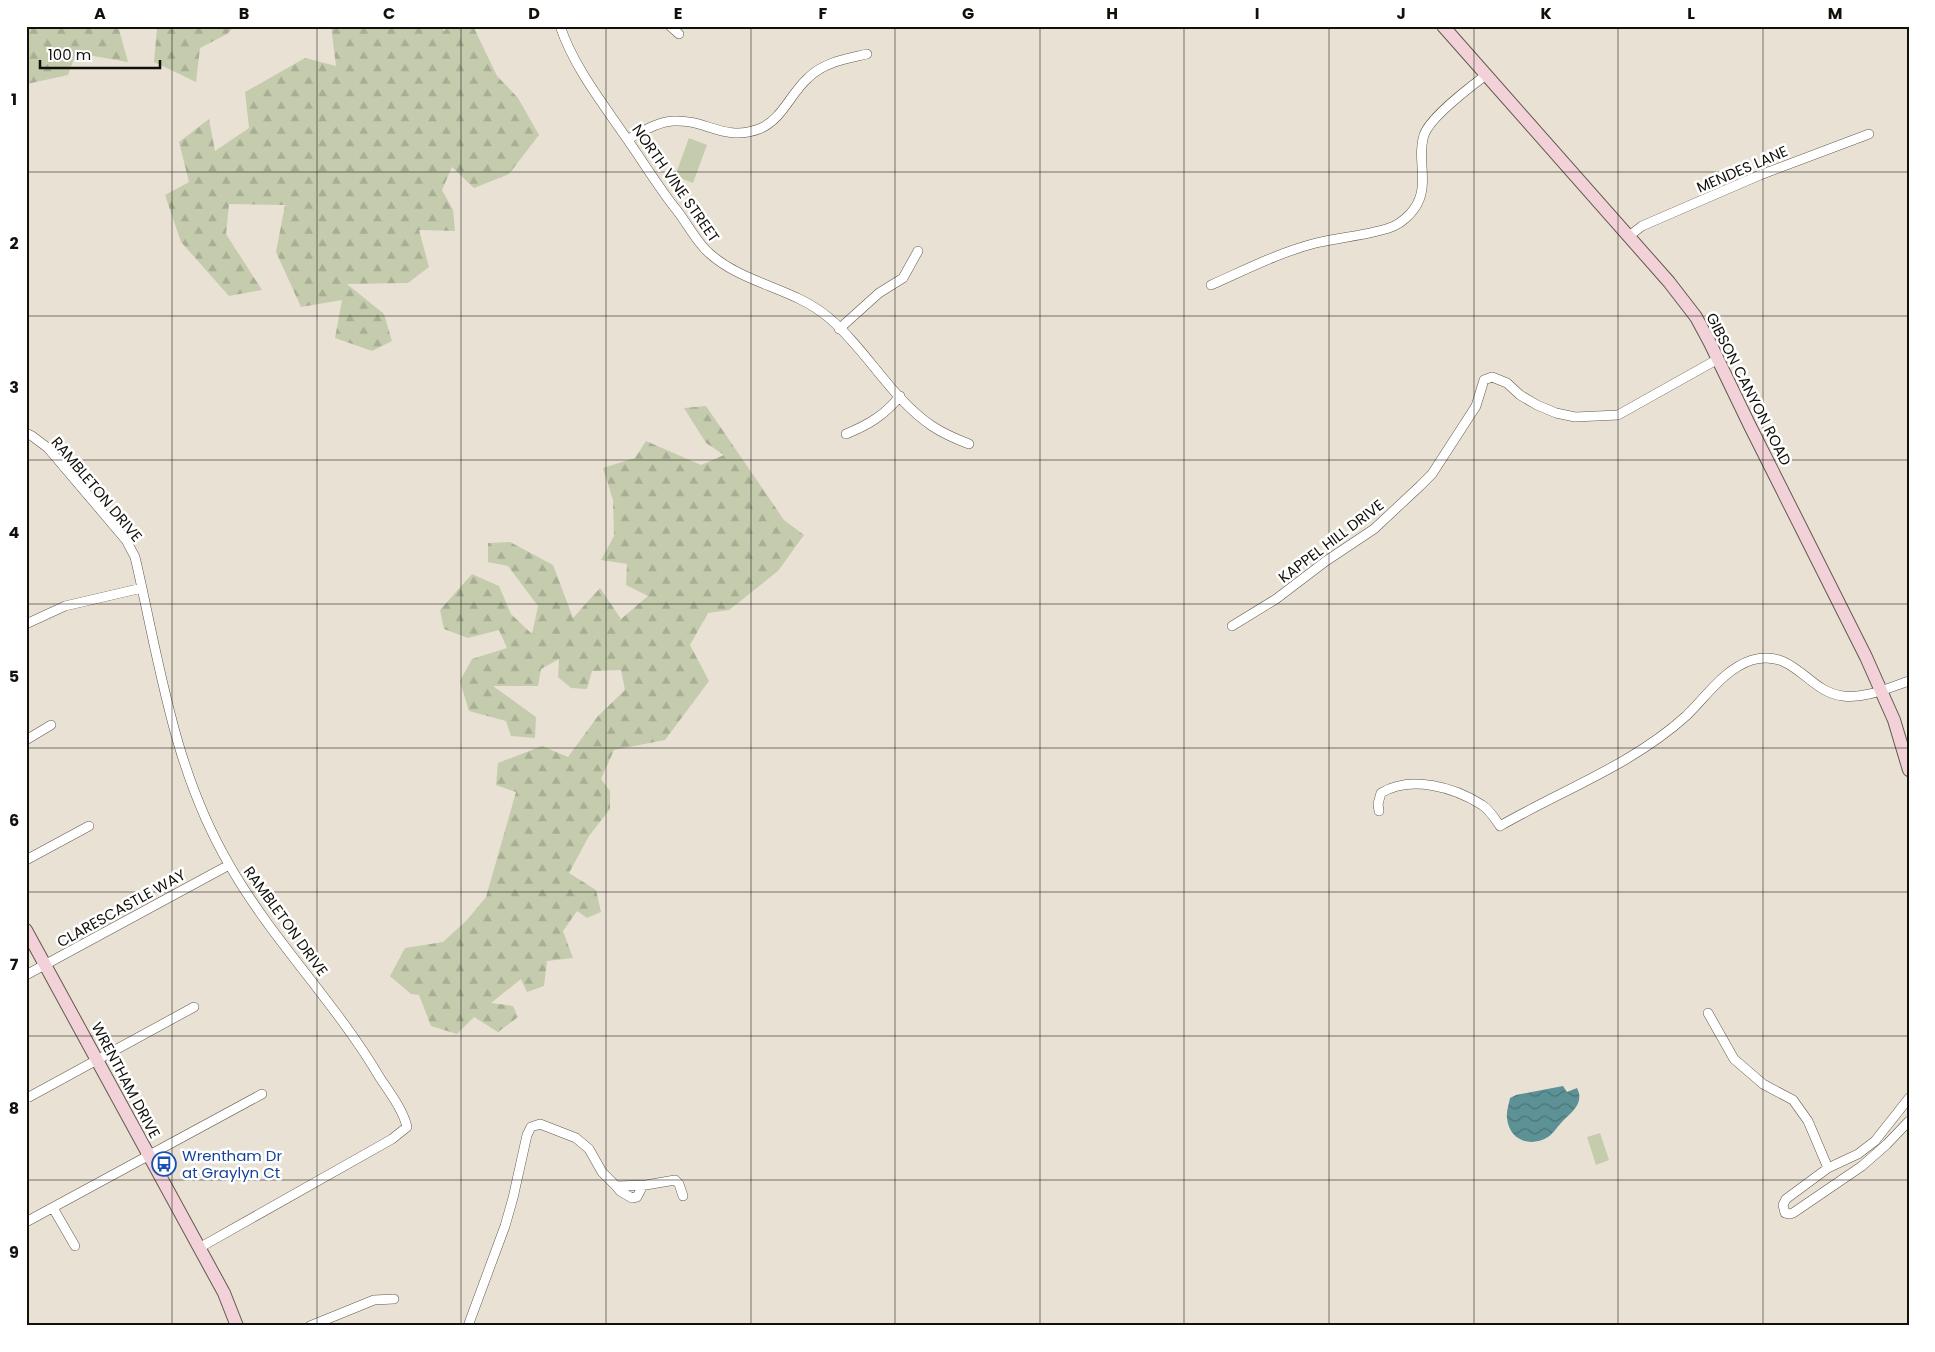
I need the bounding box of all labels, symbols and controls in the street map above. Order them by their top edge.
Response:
text: A [94,2,106,25]
text: B [239,2,249,25]
text: C [383,2,395,25]
text: D [528,2,540,25]
text: E [674,2,682,25]
text: F [819,2,828,25]
text: G [962,2,974,25]
text: H [1106,2,1118,25]
text: I [1255,2,1259,25]
text: J [1396,2,1406,25]
text: K [1540,2,1552,25]
text: L [1687,2,1695,25]
text: M [1828,2,1842,25]
scale bar [40,38,160,70]
text: 100 m [48,44,91,65]
text: 1 [11,88,17,111]
street label: NORTH VINE STREET [627,120,725,246]
street label: MENDES LANE [1693,140,1791,198]
text: 2 [9,232,19,255]
street label: GIBSON CANYON ROAD [1701,309,1797,469]
text: 3 [9,376,19,399]
street label: RAMBLETON DRIVE [47,432,147,546]
street label: KAPPEL HILL DRIVE [1274,494,1388,588]
text: 4 [9,521,20,544]
text: 5 [9,665,19,688]
text: 6 [9,809,19,832]
street label: RAMBLETON DRIVE [239,862,333,980]
street label: CLARESCASTLE WAY [53,864,189,952]
text: 7 [10,953,19,976]
street label: WRENTHAM DRIVE [86,1018,166,1142]
text: 8 [9,1097,19,1120]
place label: Wrentham Dr at Graylyn Ct [182,1145,282,1183]
bus stop icon: Wrentham Dr at Graylyn Ct [151,1151,177,1177]
text: 9 [9,1241,19,1264]

